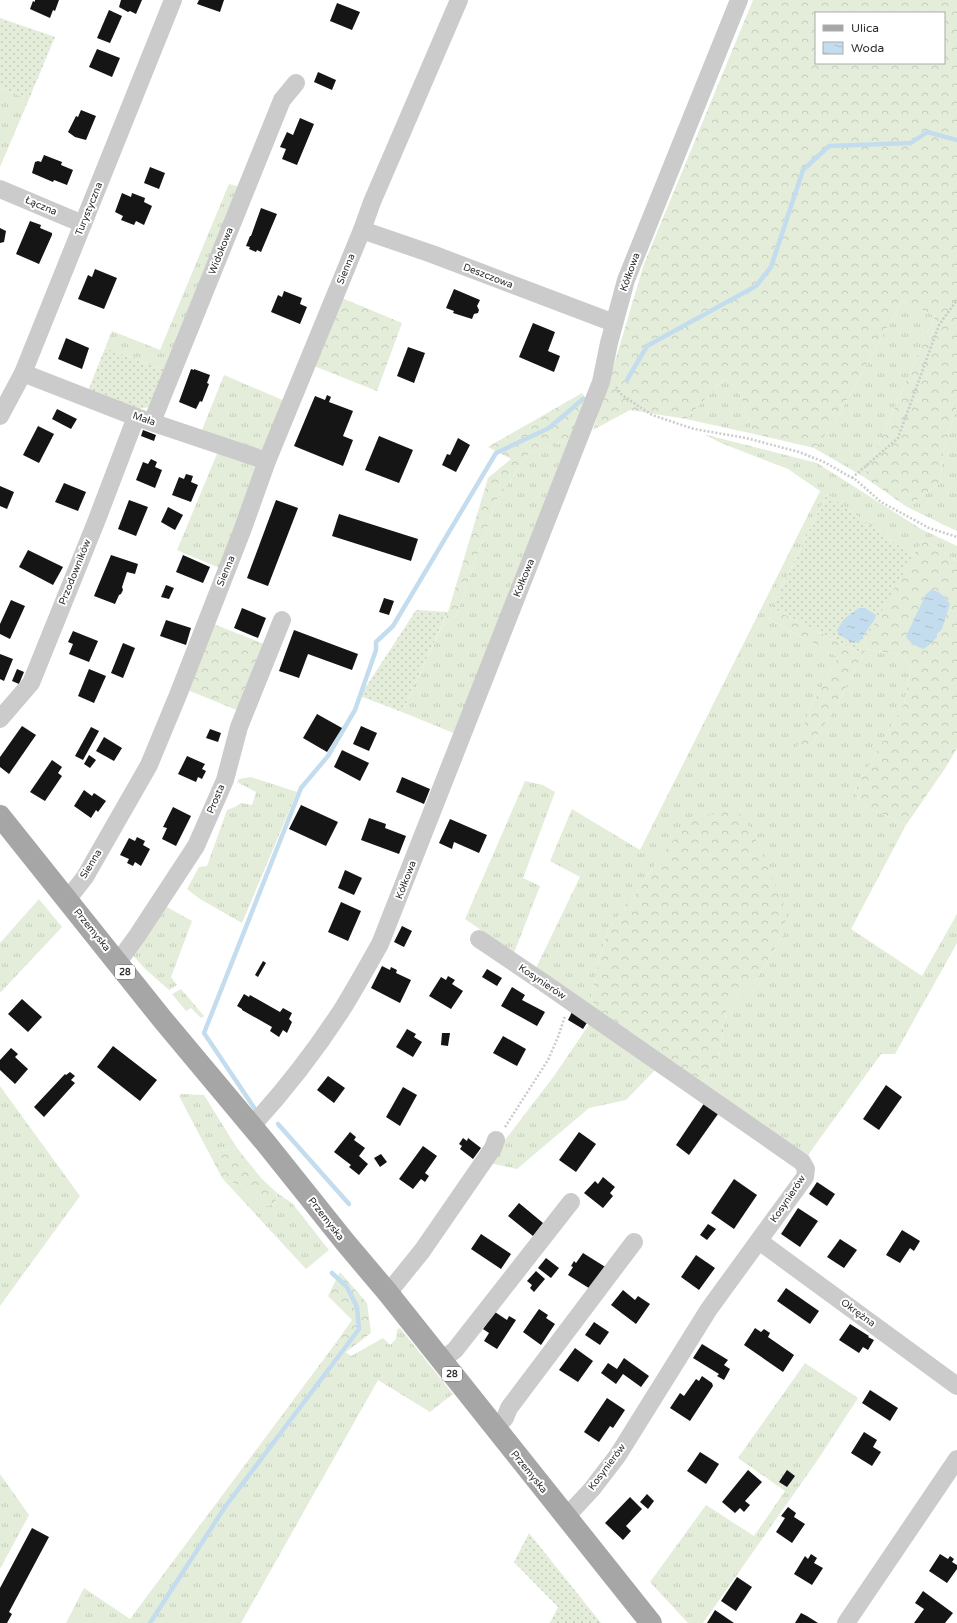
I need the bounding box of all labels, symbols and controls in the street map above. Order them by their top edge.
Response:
legend [815,12,945,64]
text: Ulica [851,21,879,35]
text: Woda [851,41,884,55]
street label: Turystyczna [73,180,105,238]
street label: Łączna [23,194,59,218]
street label: Widokowa [206,226,236,276]
street label: Kółkowa [617,251,643,293]
street label: Sienna [334,252,358,286]
street label: Deszczowa [461,261,515,291]
street label: Mała [131,410,157,428]
street label: Przodowników [56,537,94,607]
street label: Sienna [214,554,238,588]
street label: Kółkowa [511,557,537,599]
street label: Prosta [204,783,228,815]
street label: Sienna [78,847,104,881]
street label: Kółkowa [393,859,419,901]
street label: Przemyska [71,906,113,954]
street label: Kosynierów [516,962,568,1002]
road number: 28 [115,965,135,979]
street label: Kosynierów [768,1173,808,1225]
street label: Przemyska [305,1195,347,1243]
street label: Okrężna [838,1297,878,1329]
road number: 28 [442,1367,462,1381]
street label: Kosynierów [586,1441,628,1492]
street label: Przemyska [508,1448,550,1496]

